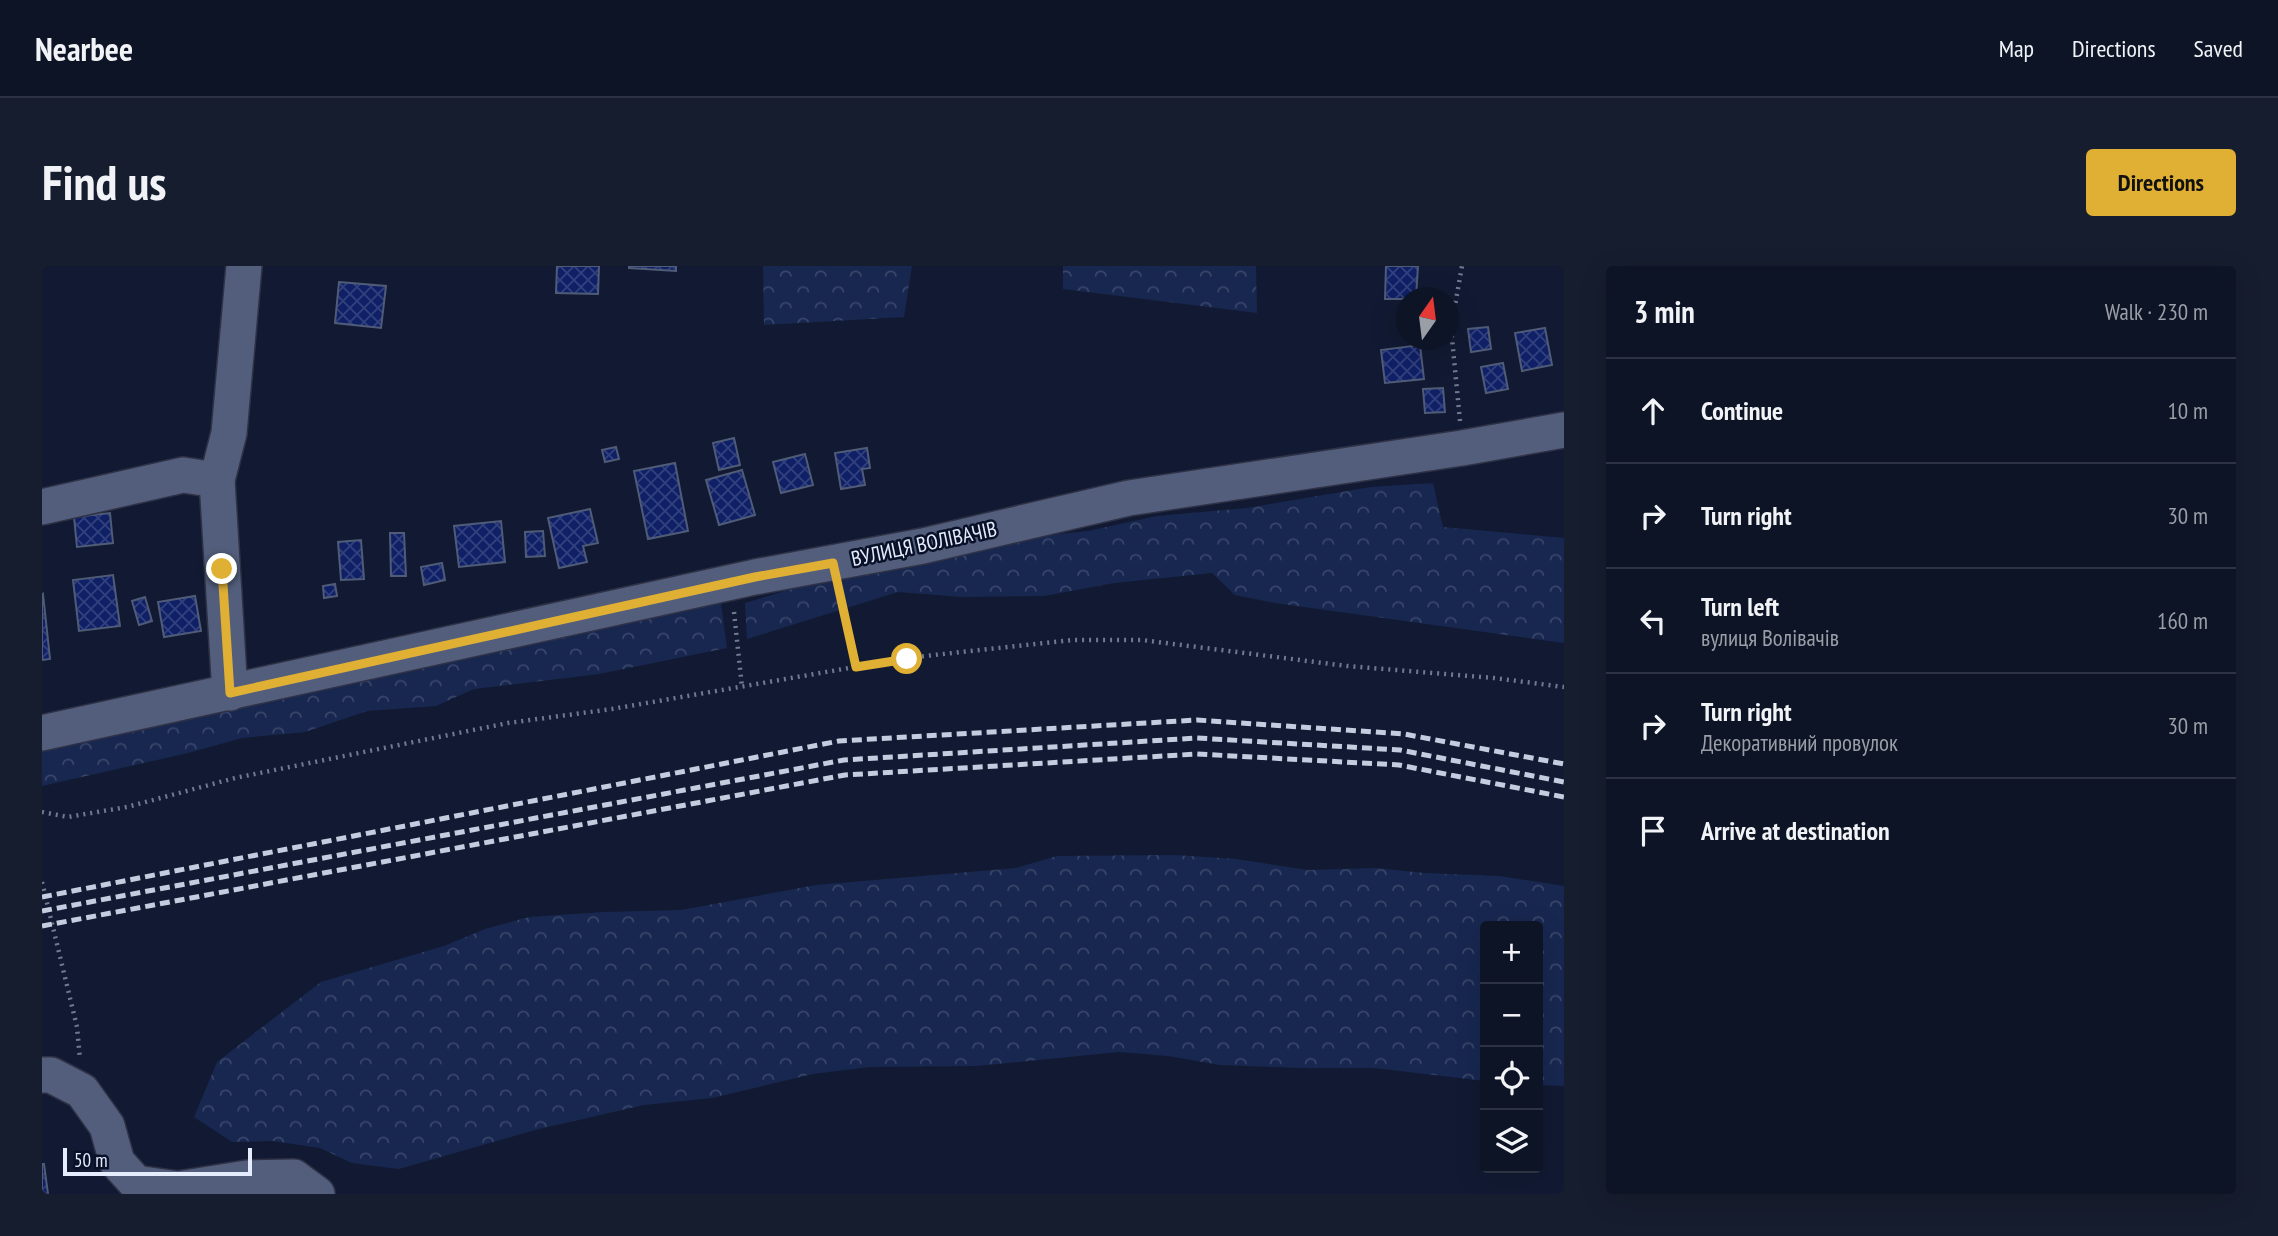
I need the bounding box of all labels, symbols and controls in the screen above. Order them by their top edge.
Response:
text: Nearbee [35,27,133,70]
text: Map [1999,33,2034,64]
text: Directions [2072,33,2156,64]
text: Saved [2194,33,2243,64]
button: Directions [2086,149,2236,216]
text: Find us [42,150,166,214]
north arrow [1396,287,1459,350]
text: 3 min [1634,292,1695,331]
text: Walk · 230 m [2105,297,2208,326]
icon: ahead [1634,392,1672,430]
text: Continue [1701,394,1783,427]
text: 10 m [2167,396,2208,425]
icon: right [1634,497,1672,535]
text: Turn right [1701,499,1792,532]
text: 30 m [2167,501,2208,530]
street label: ВУЛИЦЯ ВОЛІВАЧІВ [849,515,999,572]
route end [206,553,237,584]
text: Turn left [1701,590,1779,623]
icon: left [1634,602,1672,640]
text: 160 m [2157,606,2208,635]
text: вулиця Волівачів [1701,623,1839,652]
route start [891,643,922,674]
text: Turn right [1701,695,1792,728]
icon: right [1634,707,1672,745]
text: 30 m [2167,711,2208,740]
text: Декоративний провулок [1701,728,1898,757]
icon: arrive [1634,812,1672,850]
text: Arrive at destination [1701,814,1890,847]
map controls [1480,921,1543,1173]
button: + [1480,921,1543,984]
button: − [1480,984,1543,1047]
button: locate [1480,1047,1543,1110]
button: layers [1480,1110,1543,1173]
scale bar [63,1145,252,1177]
text: 50 m [74,1148,108,1172]

